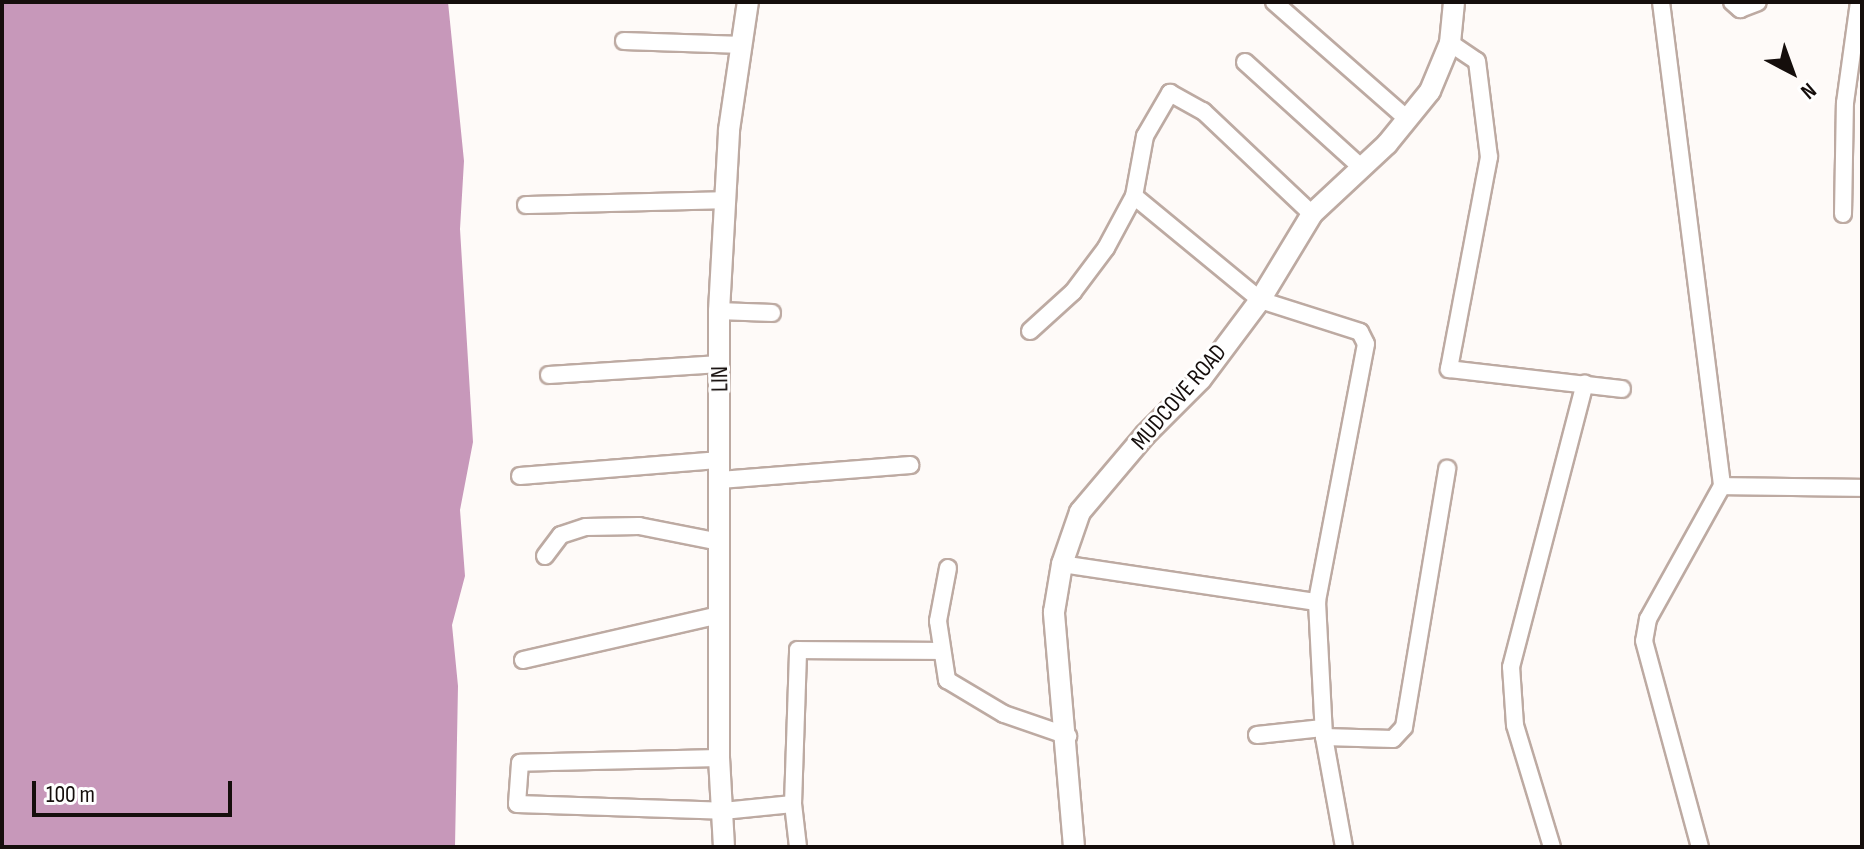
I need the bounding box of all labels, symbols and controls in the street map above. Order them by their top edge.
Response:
north arrow [1752,32,1832,112]
text: N [1795,76,1821,105]
street label: MUDCOVE ROAD [1125,338,1233,456]
street label: LIN [705,366,735,392]
scale bar [36,765,236,815]
text: 100 m [46,780,95,809]

